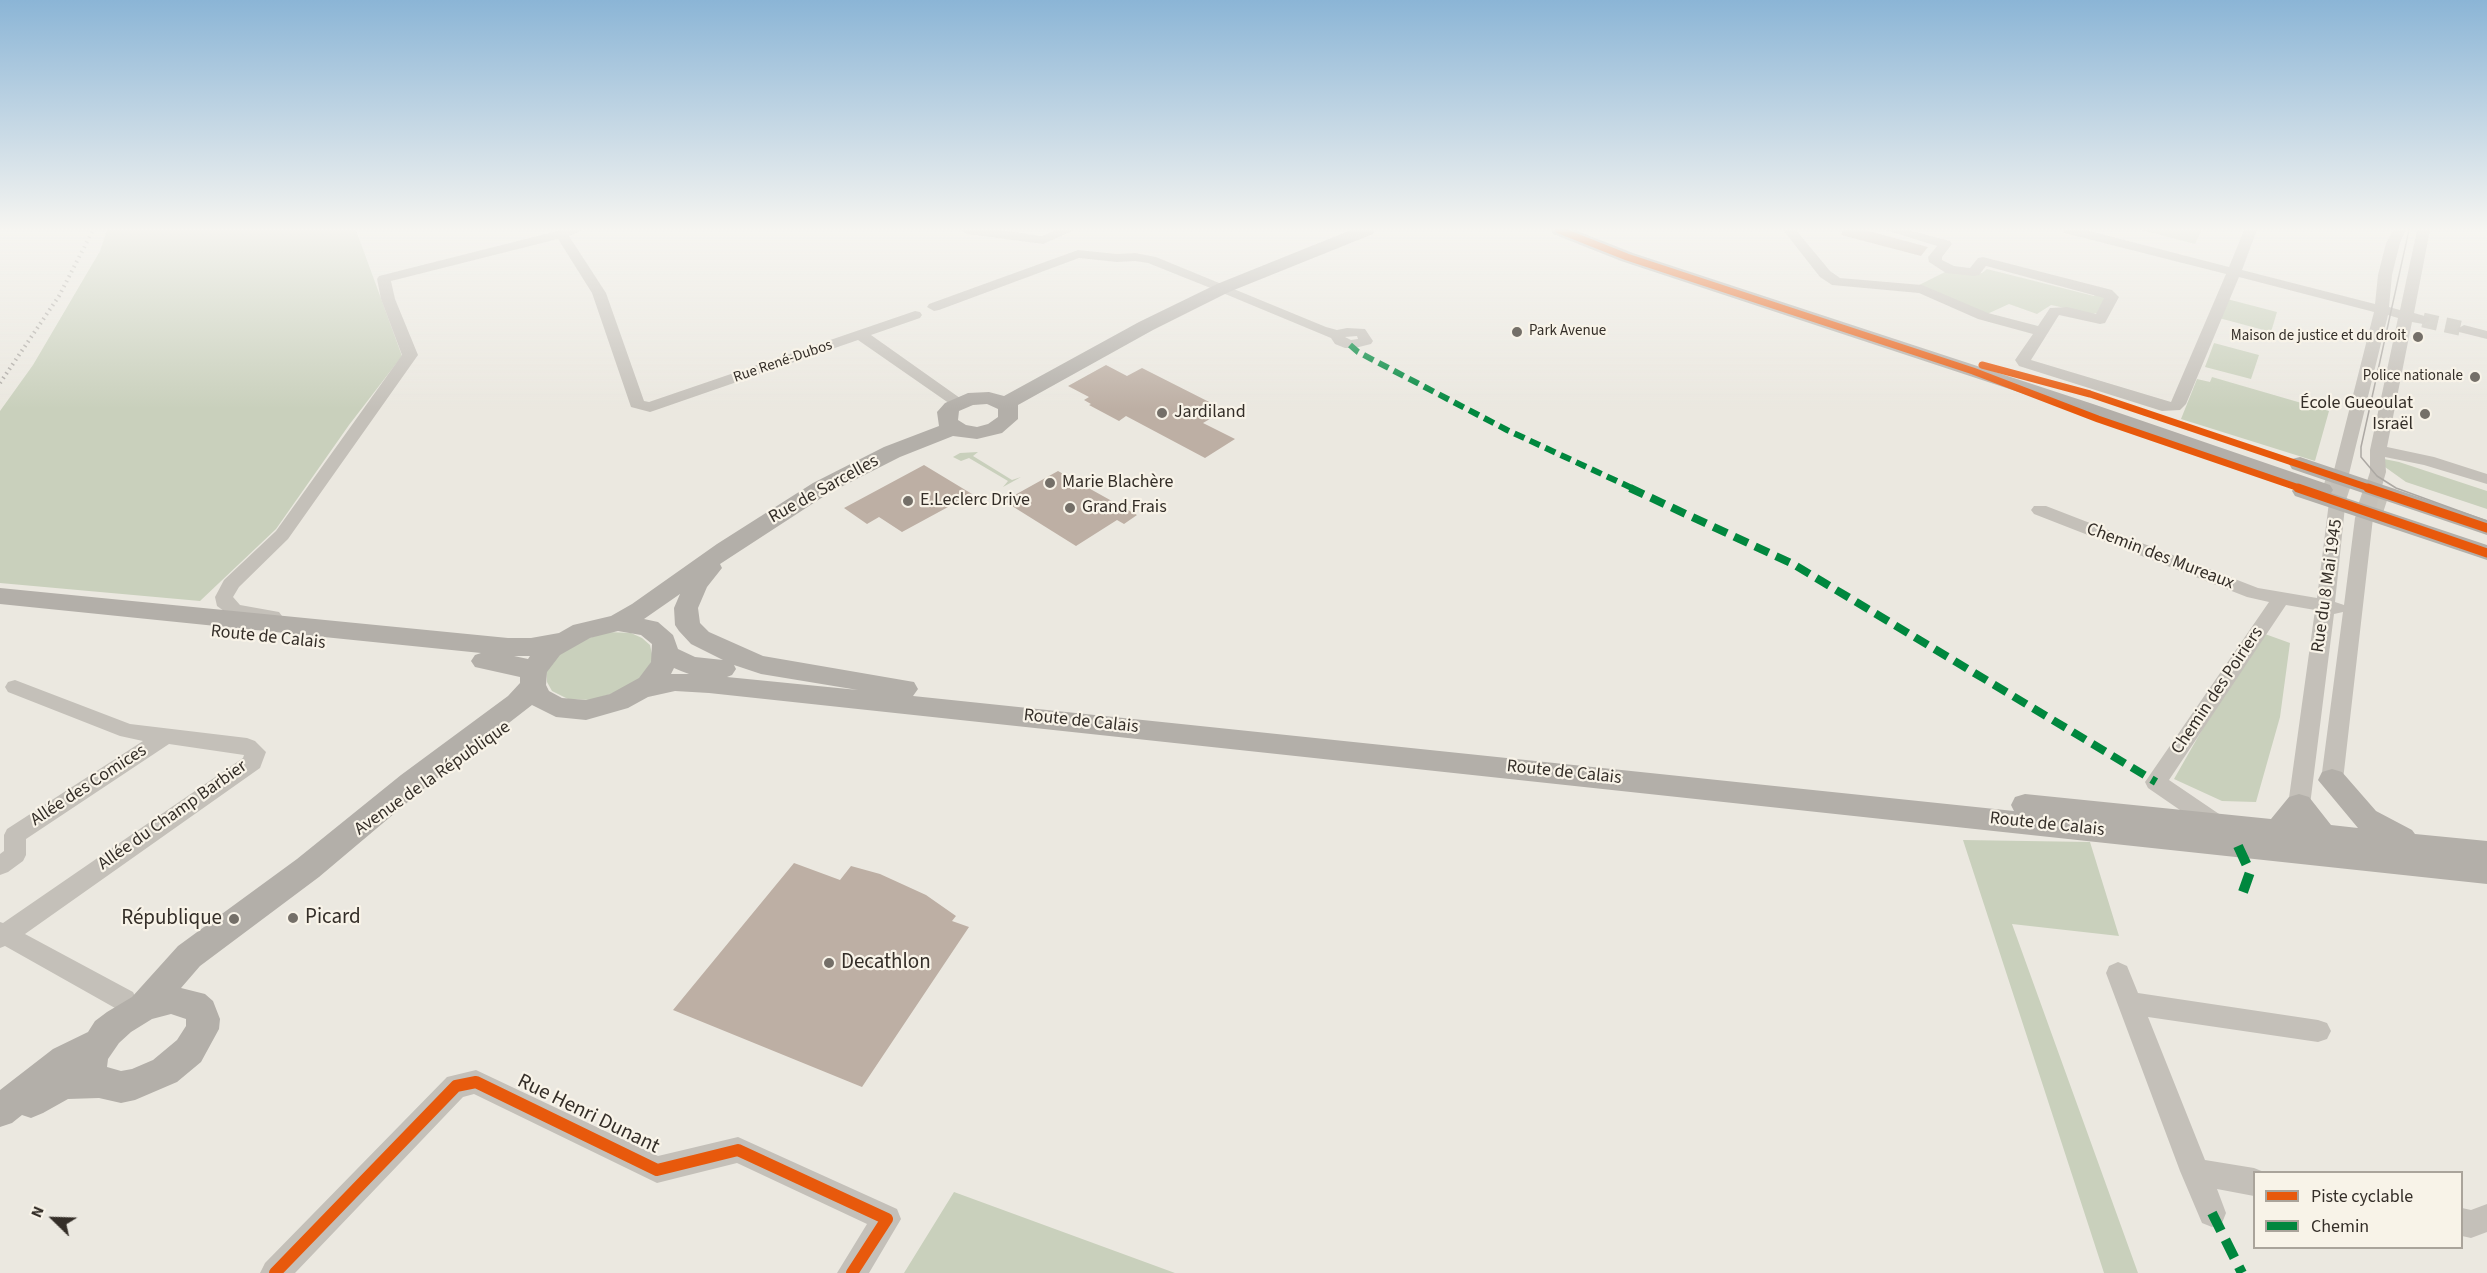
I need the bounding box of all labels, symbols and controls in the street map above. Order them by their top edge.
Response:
place label: Park Avenue [1529,323,1606,341]
marker: Park Avenue [1510,325,1524,339]
place label: Maison de justice et du droit [2231,328,2406,346]
marker: Maison de justice et du droit [2411,330,2425,344]
street label: Rue René-Dubos [731,337,835,387]
place label: Police nationale [2363,368,2463,386]
marker: Police nationale [2468,370,2482,384]
place label: École Gueoulat Israël [2300,393,2413,436]
place label: Jardiland [1174,402,1246,424]
marker: Jardiland [1155,406,1169,420]
marker: École Gueoulat Israël [2418,407,2432,421]
street label: Rue de Sarcelles [765,451,883,529]
place label: Marie Blachère [1062,472,1174,494]
marker: Marie Blachère [1043,476,1057,490]
place label: E.Leclerc Drive [920,490,1030,512]
marker: E.Leclerc Drive [901,494,915,508]
place label: Grand Frais [1082,497,1167,519]
marker: Grand Frais [1063,501,1077,515]
street label: Rue du 8 Mai 1945 [2308,518,2348,654]
street label: Chemin des Mureaux [2083,519,2237,595]
street label: Route de Calais [209,621,327,655]
street label: Chemin des Poiriers [2167,623,2269,759]
street label: Route de Calais [1022,705,1140,739]
street label: Avenue de la République [351,717,515,841]
street label: Allée des Comices [27,740,151,832]
street label: Allée du Champ Barbier [94,756,252,876]
street label: Route de Calais [1505,756,1623,790]
street label: Route de Calais [1988,808,2106,842]
place label: Picard [305,905,361,931]
place label: République [121,906,222,932]
marker: Picard [286,911,300,925]
marker: République [227,912,241,926]
place label: Decathlon [841,950,931,976]
marker: Decathlon [822,956,836,970]
street label: Rue Henri Dunant [513,1070,663,1160]
legend [2253,1171,2463,1249]
text: Piste cyclable [2311,1184,2413,1209]
north arrow [24,1189,84,1249]
text: N [25,1203,50,1221]
text: Chemin [2311,1214,2369,1239]

